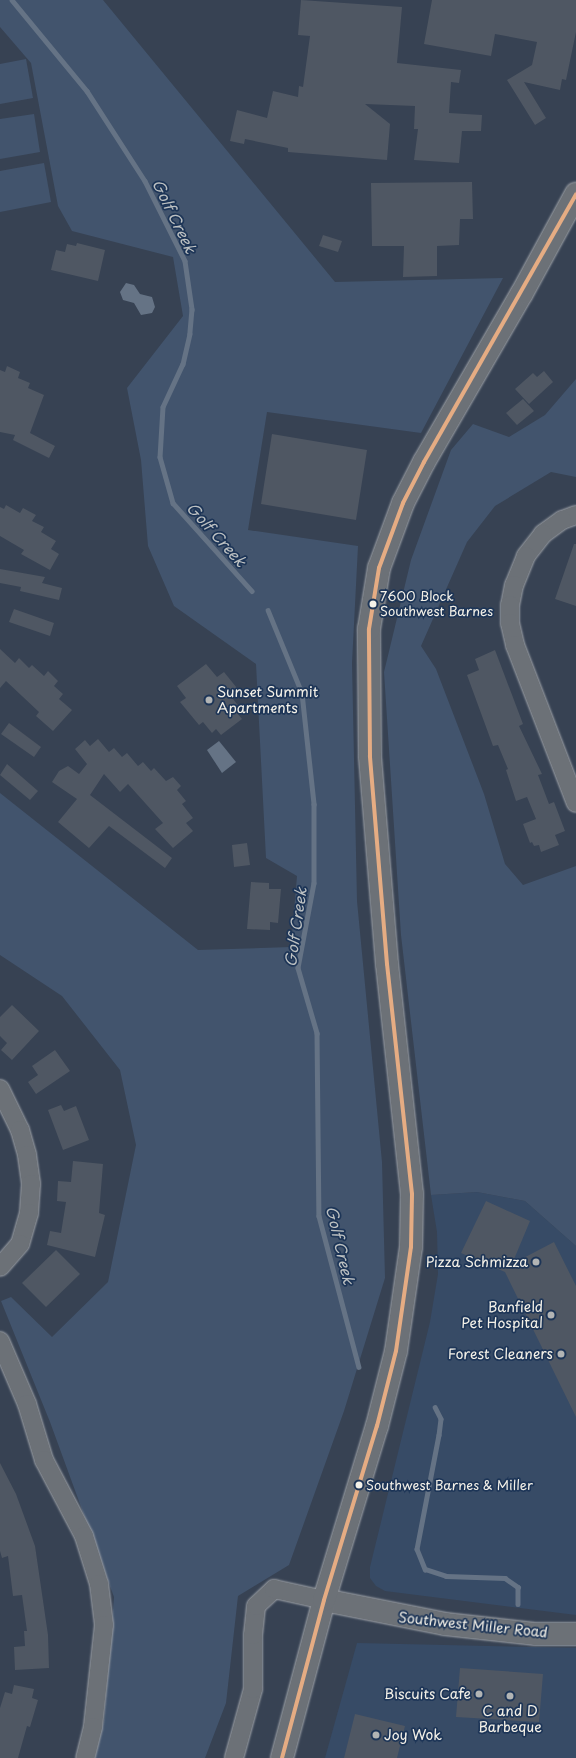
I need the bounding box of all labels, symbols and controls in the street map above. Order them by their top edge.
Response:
water label: Golf Creek [149,176,201,256]
water label: Golf Creek [183,498,251,570]
place label: 7600 Block Southwest Barnes [380,589,492,620]
marker: 7600 Block Southwest Barnes [368,599,378,609]
place label: Sunset Summit Apartments [217,684,319,716]
marker: Sunset Summit Apartments [204,695,214,705]
water label: Golf Creek [281,886,309,968]
water label: Golf Creek [323,1204,359,1286]
place label: Pizza Schmizza [426,1254,528,1270]
marker: Pizza Schmizza [531,1257,541,1267]
place label: Banfield Pet Hospital [461,1299,543,1332]
marker: Banfield Pet Hospital [546,1310,556,1320]
place label: Forest Cleaners [447,1346,553,1362]
marker: Forest Cleaners [556,1349,566,1359]
place label: Southwest Barnes & Miller [366,1477,533,1493]
marker: Southwest Barnes & Miller [354,1480,364,1490]
street label: Southwest Miller Road [397,1609,549,1641]
place label: Biscuits Cafe [383,1686,471,1702]
marker: Biscuits Cafe [474,1689,484,1699]
marker: C and D Barbeque [505,1691,515,1701]
place label: C and D Barbeque [478,1703,542,1736]
place label: Joy Wok [384,1727,443,1743]
marker: Joy Wok [371,1730,381,1740]

